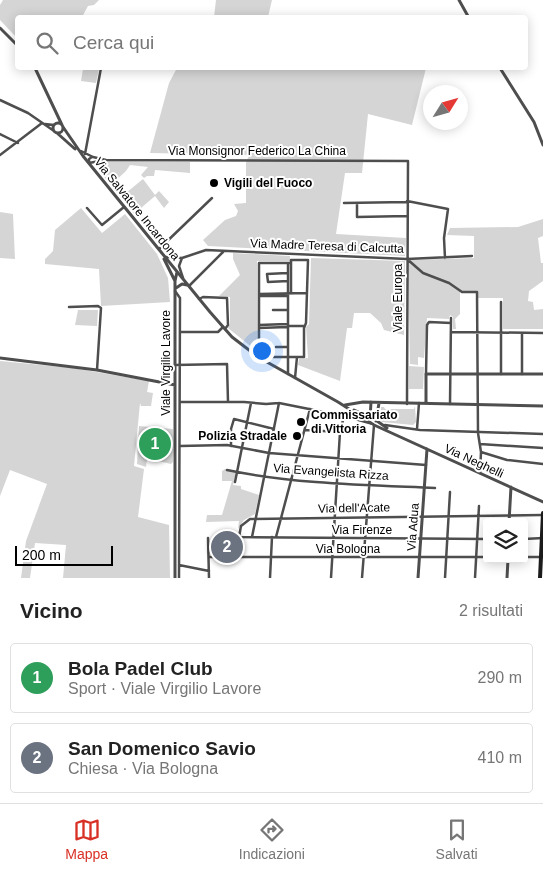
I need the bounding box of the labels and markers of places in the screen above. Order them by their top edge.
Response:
place label: Vigili del Fuoco [224,176,312,190]
marker: Vigili del Fuoco [208,177,220,189]
place label: Commissariato di Vittoria [311,408,398,436]
marker: Commissariato di Vittoria [295,416,307,428]
pin: 1 [139,425,171,463]
place label: Polizia Stradale [198,429,287,443]
marker: Polizia Stradale [291,430,303,442]
pin: 2 [211,528,243,566]

